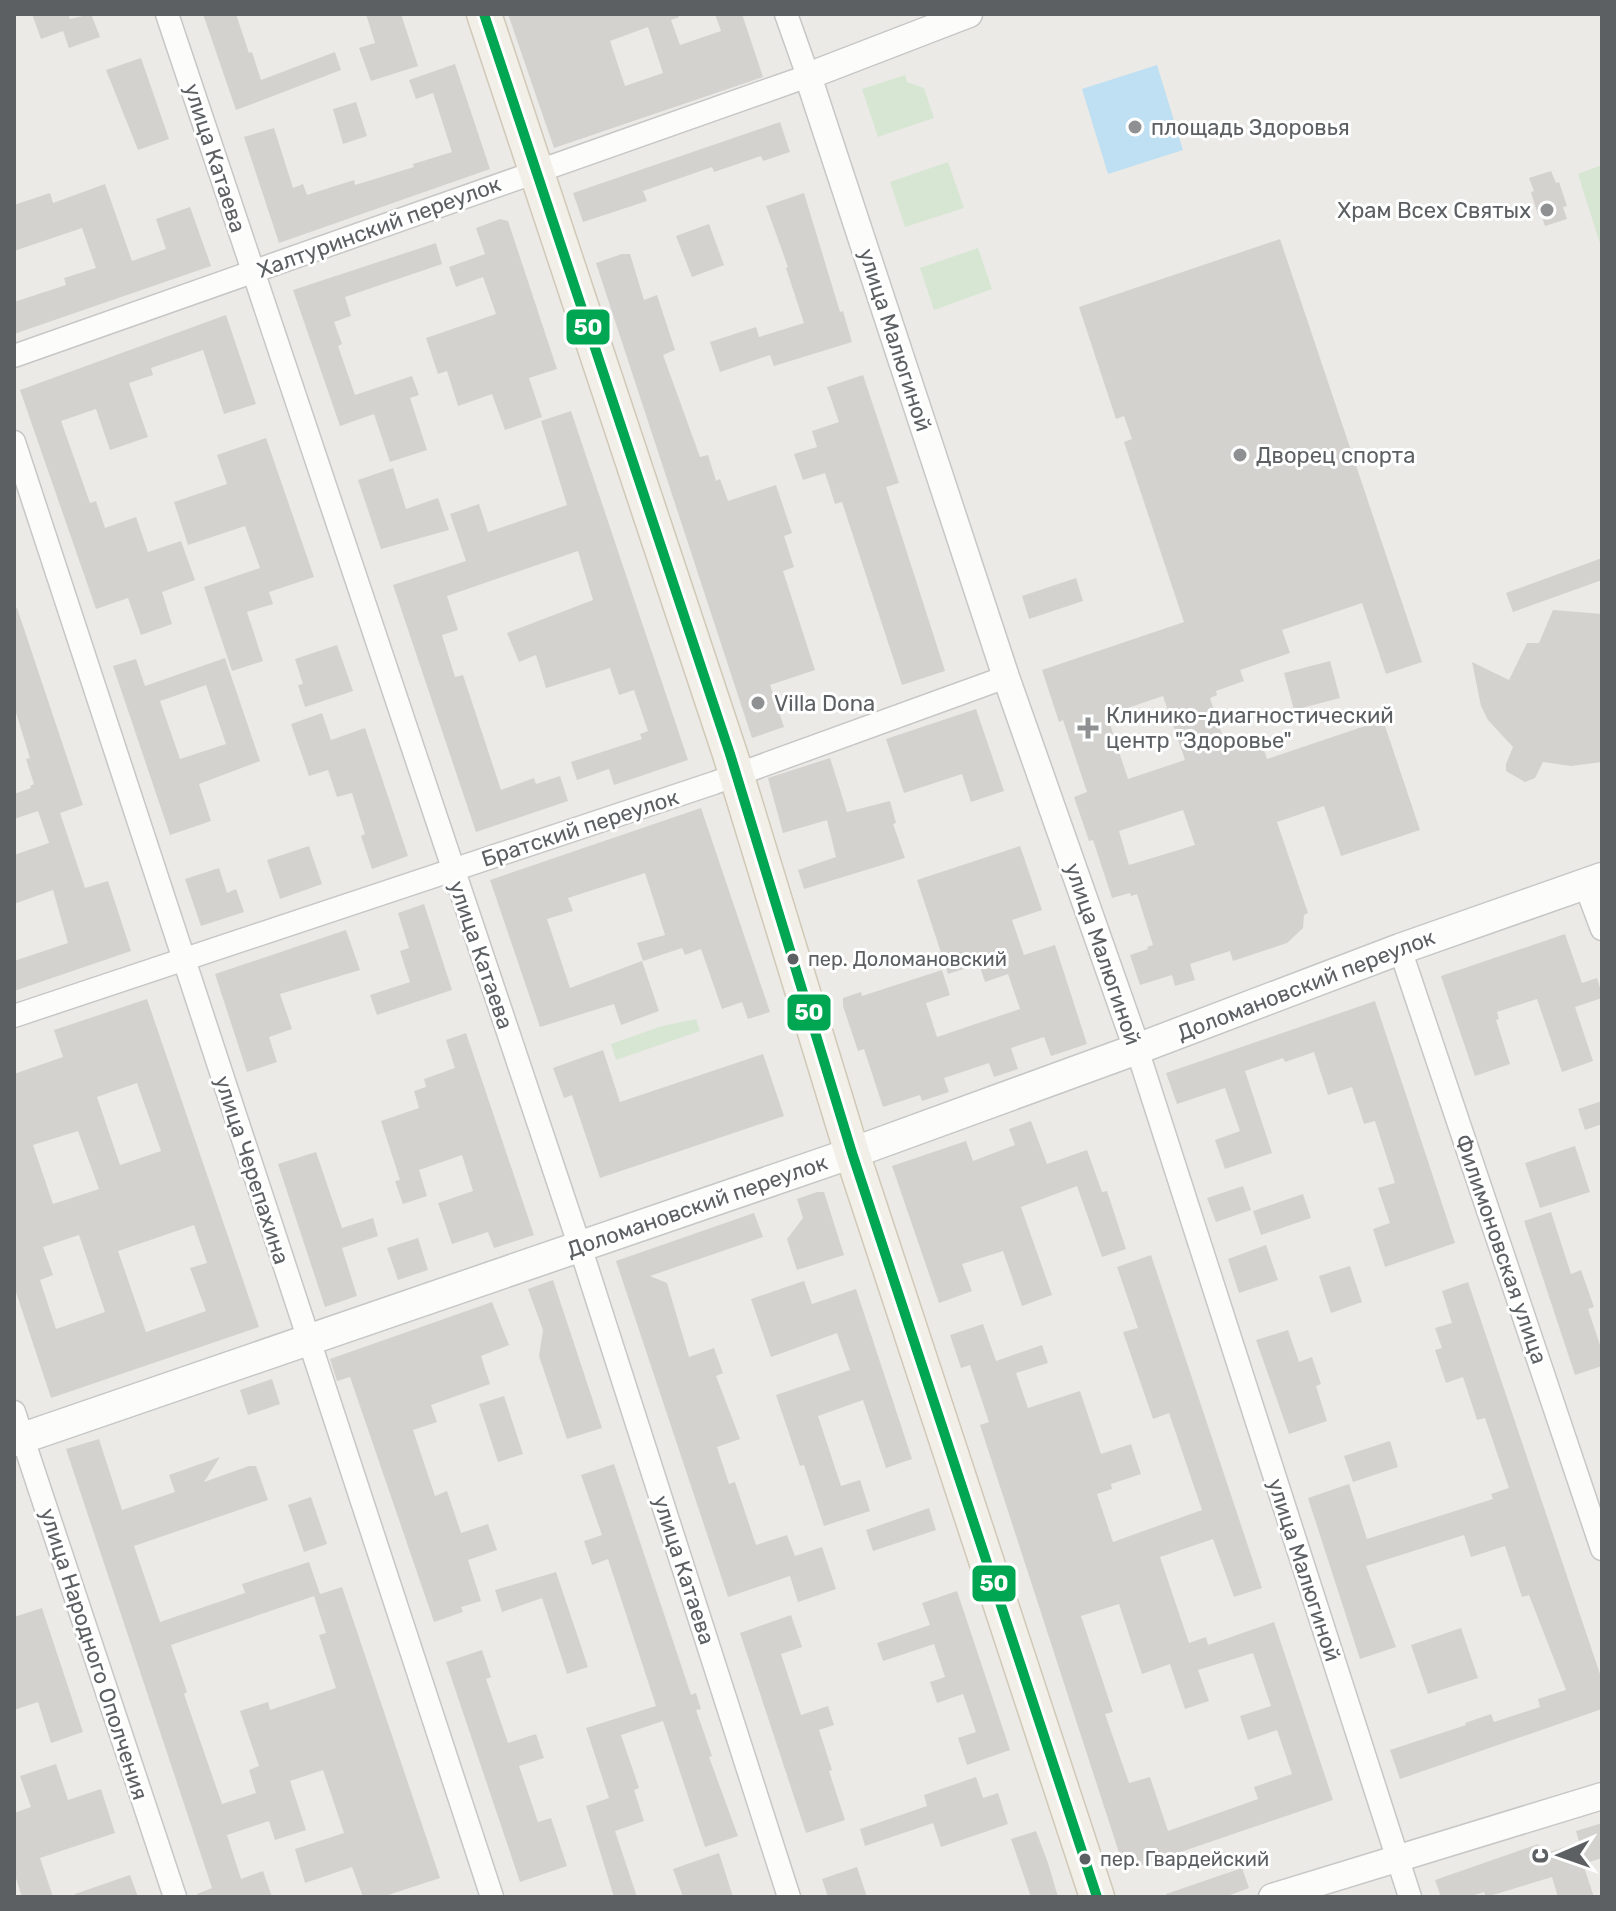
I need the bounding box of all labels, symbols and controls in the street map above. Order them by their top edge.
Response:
street label: улица Катаева [178,80,252,236]
place label: площадь Здоровья [1151,114,1350,141]
marker: площадь Здоровья [1126,118,1144,136]
street label: Халтуринский переулок [254,170,505,284]
place label: Храм Всех Святых [1337,197,1531,224]
marker: Храм Всех Святых [1538,201,1556,219]
street label: улица Малюгиной [853,245,937,435]
line badge: 50 [565,308,611,346]
text: 50 [573,314,603,341]
place label: Дворец спорта [1256,442,1415,469]
marker: Дворец спорта [1231,446,1249,464]
place label: Villa Dona [774,690,875,717]
marker: Villa Dona [749,694,767,712]
place label: Клинико-диагностический центр "Здоровье" [1106,702,1394,754]
marker: Клинико-диагностический центр "Здоровье" [1077,717,1099,739]
street label: Братский переулок [478,783,682,873]
street label: улица Малюгиной [1059,859,1147,1049]
street label: улица Катаева [443,877,519,1033]
street label: Доломановский переулок [1173,923,1439,1047]
place label: пер. Доломановский [808,947,1007,971]
marker: пер. Доломановский [785,951,801,967]
line badge: 50 [786,993,832,1032]
text: 50 [794,999,824,1026]
street label: улица Черепахина [209,1072,295,1268]
street label: Филимоновская улица [1449,1131,1553,1367]
street label: Доломановский переулок [563,1149,831,1263]
street label: улица Малюгиной [1262,1475,1346,1665]
street label: улица Катаева [647,1492,721,1648]
street label: улица Народного Ополчения [34,1505,154,1803]
line badge: 50 [971,1564,1017,1603]
text: 50 [979,1570,1009,1597]
north arrow [1520,1815,1600,1895]
place label: пер. Гвардейский [1100,1847,1269,1871]
text: С [1527,1847,1554,1864]
marker: пер. Гвардейский [1077,1851,1093,1867]

